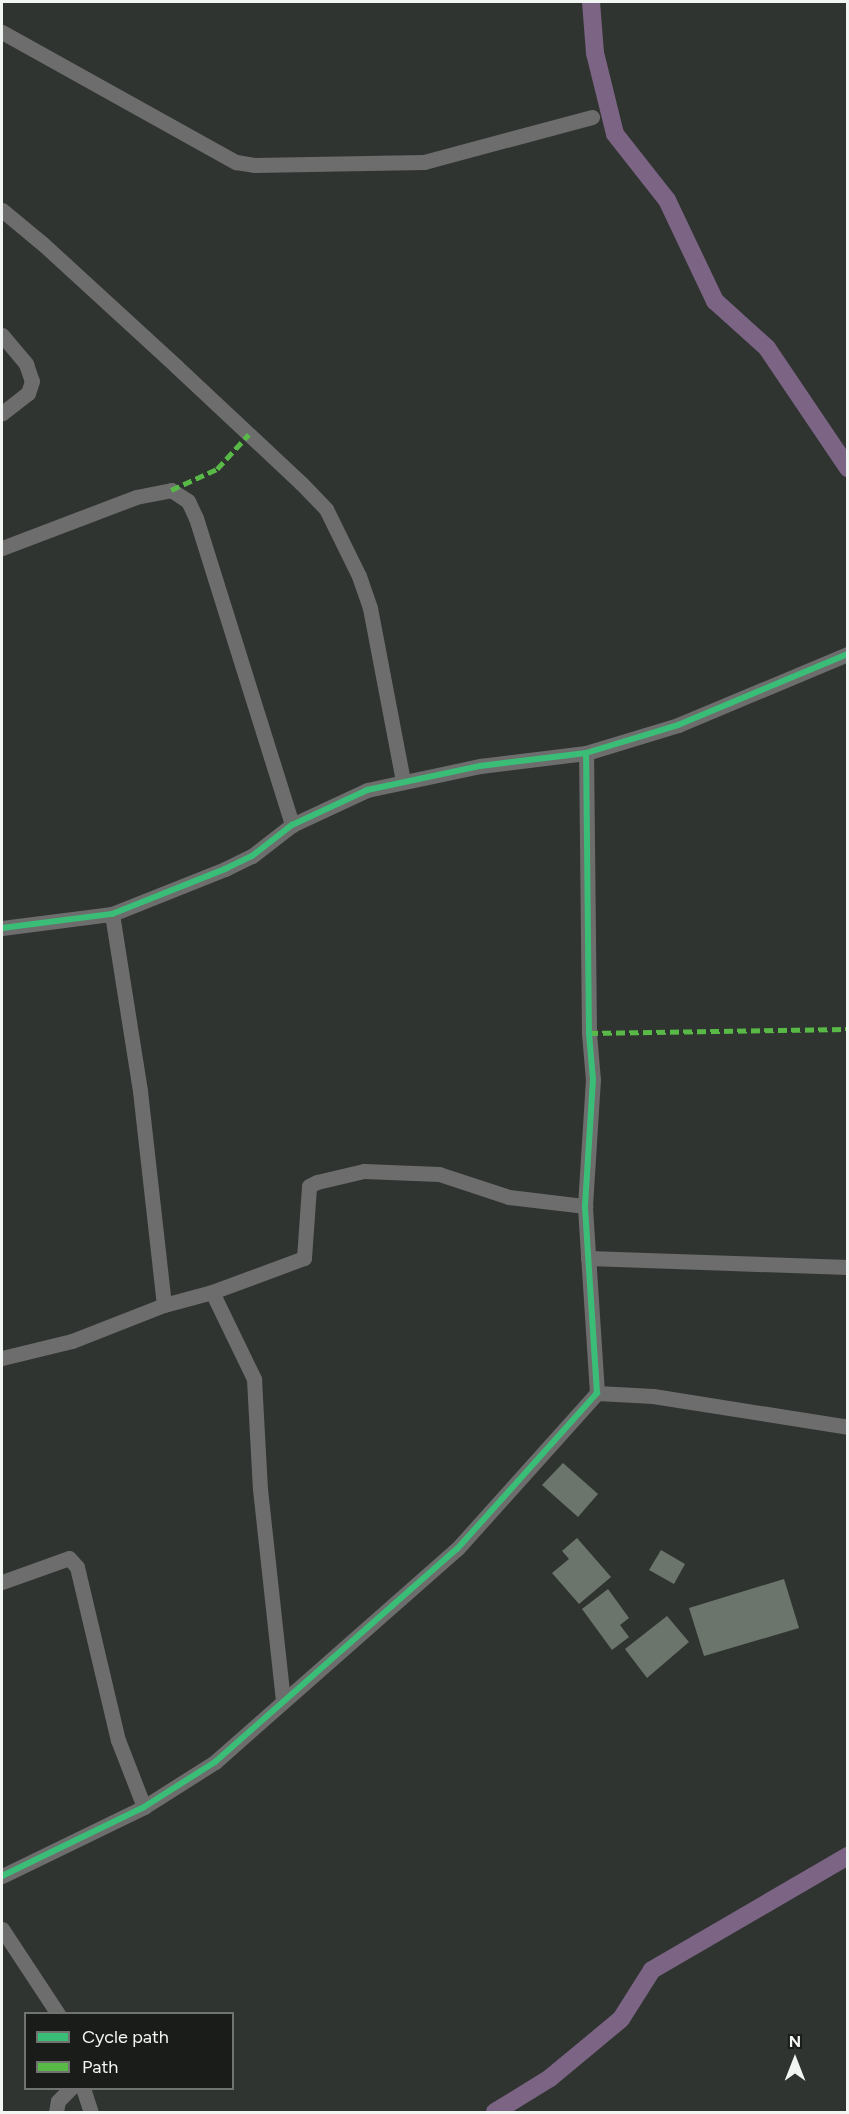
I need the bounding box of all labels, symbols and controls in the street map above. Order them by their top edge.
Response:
legend [24,2012,234,2090]
text: Cycle path [82,2026,169,2048]
north arrow [765,2030,825,2090]
text: N [789,2032,801,2051]
text: Path [82,2056,118,2078]

